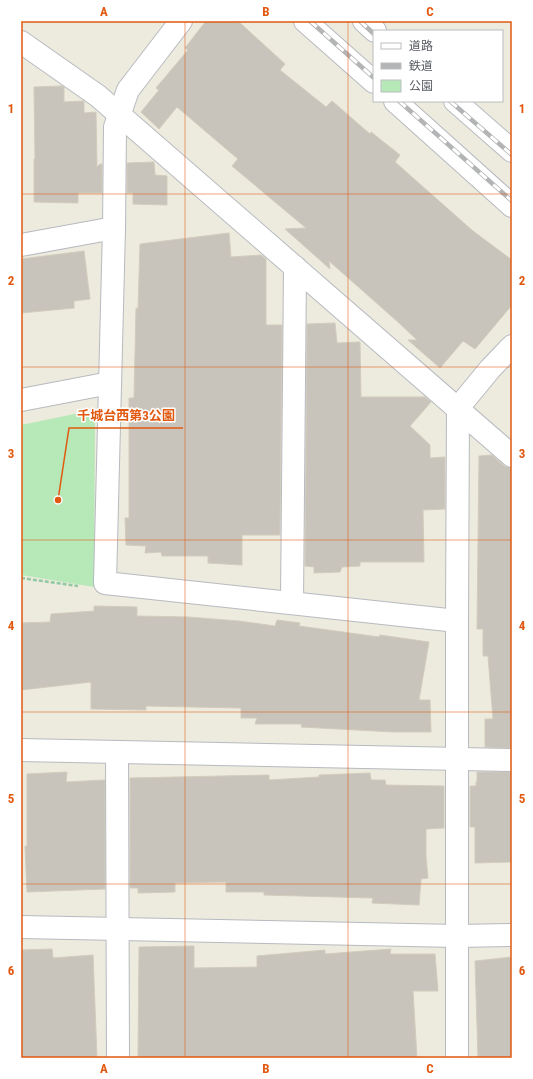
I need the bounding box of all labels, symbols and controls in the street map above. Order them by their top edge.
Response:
text: A [100,4,108,19]
text: B [262,4,270,19]
text: C [426,4,434,19]
legend [373,30,503,102]
text: 道路 [409,39,433,53]
text: 鉄道 [409,59,433,73]
text: 公園 [409,79,433,93]
text: 1 [8,101,14,116]
text: 1 [519,101,525,116]
text: 2 [8,273,15,288]
text: 2 [519,273,526,288]
callout: 千城台西第3公園 [69,403,183,428]
text: 千城台西第3公園 [77,408,175,423]
text: 3 [8,446,14,461]
text: 3 [519,446,525,461]
text: 4 [8,618,15,633]
text: 4 [519,618,526,633]
text: 5 [8,791,15,806]
text: 5 [519,791,526,806]
text: 6 [8,963,15,978]
text: 6 [519,963,526,978]
text: A [100,1061,108,1076]
text: B [262,1061,270,1076]
text: C [426,1061,434,1076]

